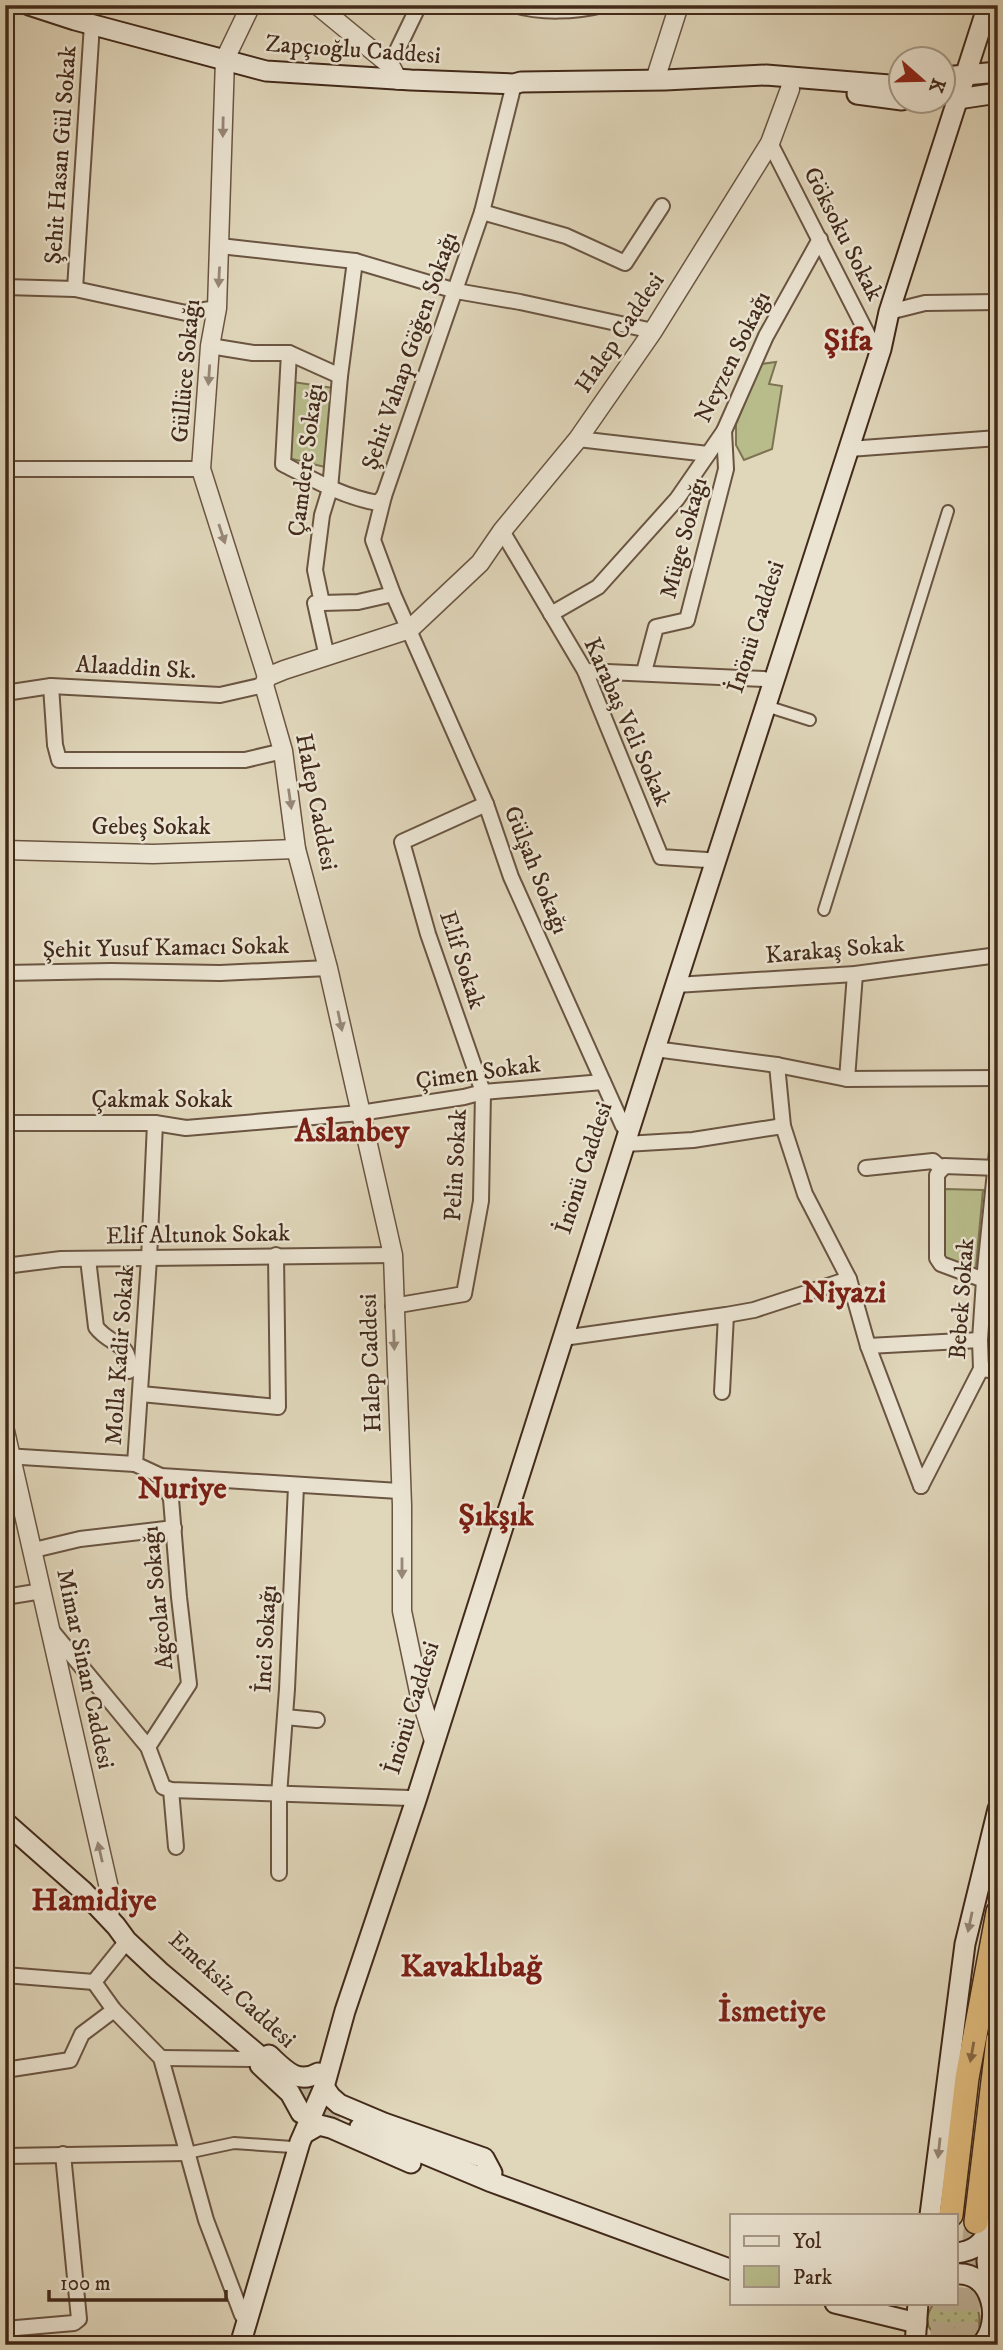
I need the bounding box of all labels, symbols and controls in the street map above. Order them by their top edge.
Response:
street label: Zapçıoğlu Caddesi [264,29,442,71]
street label: Şehit Hasan Gül Sokak [38,45,84,265]
north arrow [888,46,958,116]
text: K [923,75,950,96]
one-way arrow [217,116,229,138]
street label: Göksoku Sokak [796,162,890,306]
street label: Şehit Vahap Göğen Sokağı [355,228,465,474]
one-way arrow [213,266,224,288]
street label: Halep Caddesi [569,267,671,399]
street label: Neyzen Sokağı [688,286,778,428]
street label: Güllüce Sokağı [165,298,207,444]
district label: Şifa [824,321,873,361]
one-way arrow [203,364,214,386]
street label: Çamdere Sokağı [282,382,330,538]
street label: Müge Sokağı [653,474,715,602]
one-way arrow [217,524,228,545]
street label: İnönü Caddesi [720,557,792,697]
street label: Karabaş Veli Sokak [576,633,678,811]
street label: Alaaddin Sk. [75,650,197,686]
street label: Halep Caddesi [288,731,344,873]
one-way arrow [284,788,295,810]
street label: Gülşah Sokağı [497,801,575,939]
street label: Gebeş Sokak [91,812,211,842]
street label: Elif Sokak [432,907,492,1013]
street label: Karakaş Sokak [764,929,906,971]
street label: Şehit Yusuf Kamacı Sokak [42,931,290,965]
one-way arrow [335,1010,346,1032]
street label: Çimen Sokak [414,1049,542,1097]
street label: Çakmak Sokak [91,1085,233,1115]
street label: İnönü Caddesi [548,1098,620,1238]
street label: Pelin Sokak [438,1108,474,1222]
district label: Aslanbey [294,1112,410,1152]
street label: Elif Altunok Sokak [106,1218,290,1252]
street label: Bebek Sokak [943,1237,981,1361]
street label: Molla Kadir Sokak [99,1264,141,1446]
district label: Niyazi [802,1273,886,1313]
street label: Halep Caddesi [354,1293,388,1433]
one-way arrow [389,1330,400,1352]
district label: Nuriye [137,1469,227,1509]
district label: Şıkşık [458,1496,535,1536]
street label: Ağcolar Sokağı [136,1525,180,1671]
one-way arrow [396,1557,408,1579]
street label: Mimar Sinan Caddesi [49,1566,121,1772]
street label: İnci Sokağı [247,1584,284,1694]
street label: İnönü Caddesi [377,1638,446,1778]
one-way arrow [94,1840,105,1862]
district label: Hamidiye [31,1881,157,1921]
one-way arrow [964,1911,975,1933]
street label: Emeksiz Caddesi [162,1925,302,2055]
district label: Kavaklıbağ [400,1947,543,1987]
district label: İsmetiye [718,1992,826,2032]
one-way arrow [966,2041,977,2063]
one-way arrow [933,2137,944,2159]
legend [730,2214,958,2304]
text: Yol [793,2229,822,2255]
scale bar [49,2259,226,2303]
text: Park [793,2265,833,2291]
text: 100 m [60,2271,111,2297]

